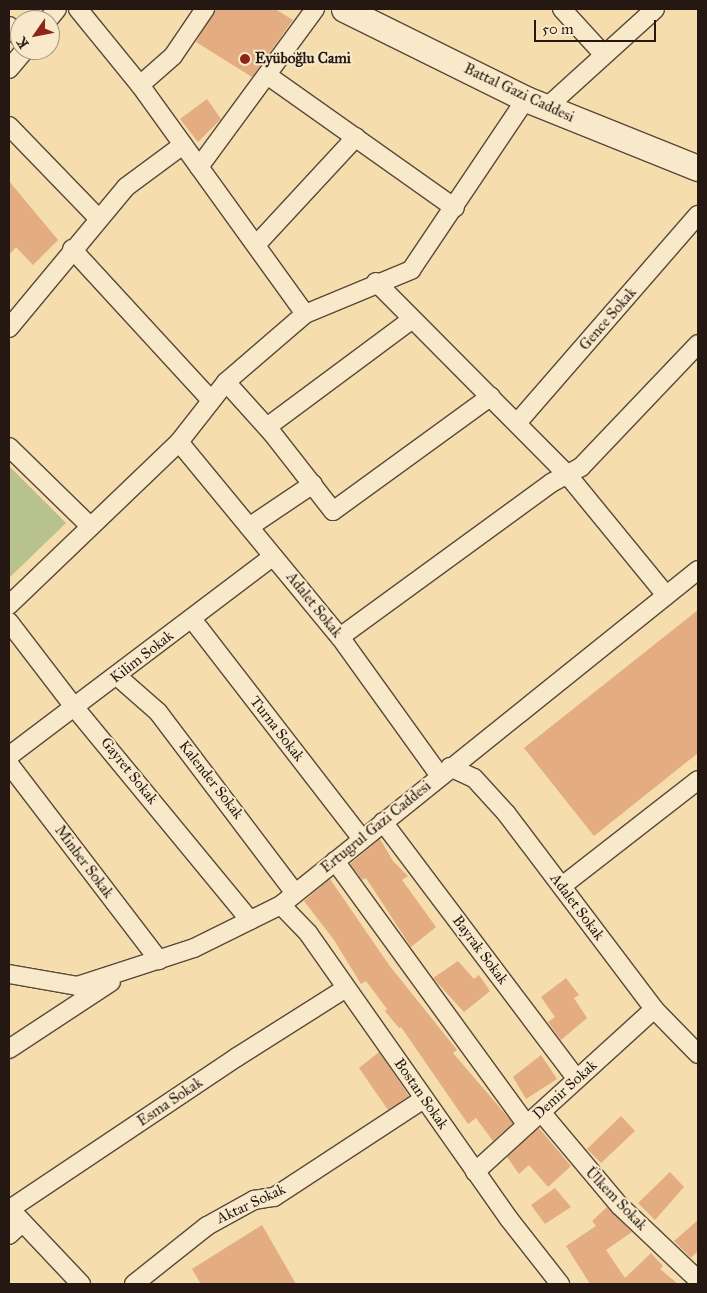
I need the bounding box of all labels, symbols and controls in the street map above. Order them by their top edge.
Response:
north arrow [10,10,60,60]
scale bar [537,10,660,42]
text: 50 m [542,20,574,38]
text: K [13,34,33,52]
place label: Eyüboğlu Cami [255,50,351,68]
marker: Eyüboğlu Cami [239,53,251,65]
street label: Battal Gazi Caddesi [461,60,577,126]
street label: Gence Sokak [576,284,640,354]
street label: Adalet Sokak [282,569,346,641]
street label: Kilim Sokak [107,627,177,687]
street label: Turna Sokak [246,693,308,765]
street label: Gayret Sokak [97,734,161,808]
street label: Kalender Sokak [175,737,247,823]
street label: Ertugrul Gazi Caddesi [317,777,435,877]
street label: Minber Sokak [51,822,117,902]
street label: Adalet Sokak [546,870,608,944]
street label: Bayrak Sokak [448,912,512,988]
street label: Bostan Sokak [390,1055,452,1133]
street label: Demir Sokak [529,1056,601,1124]
street label: Esma Sokak [134,1074,206,1130]
street label: Ülkem Sokak [581,1164,651,1234]
street label: Aktar Sokak [214,1180,288,1228]

